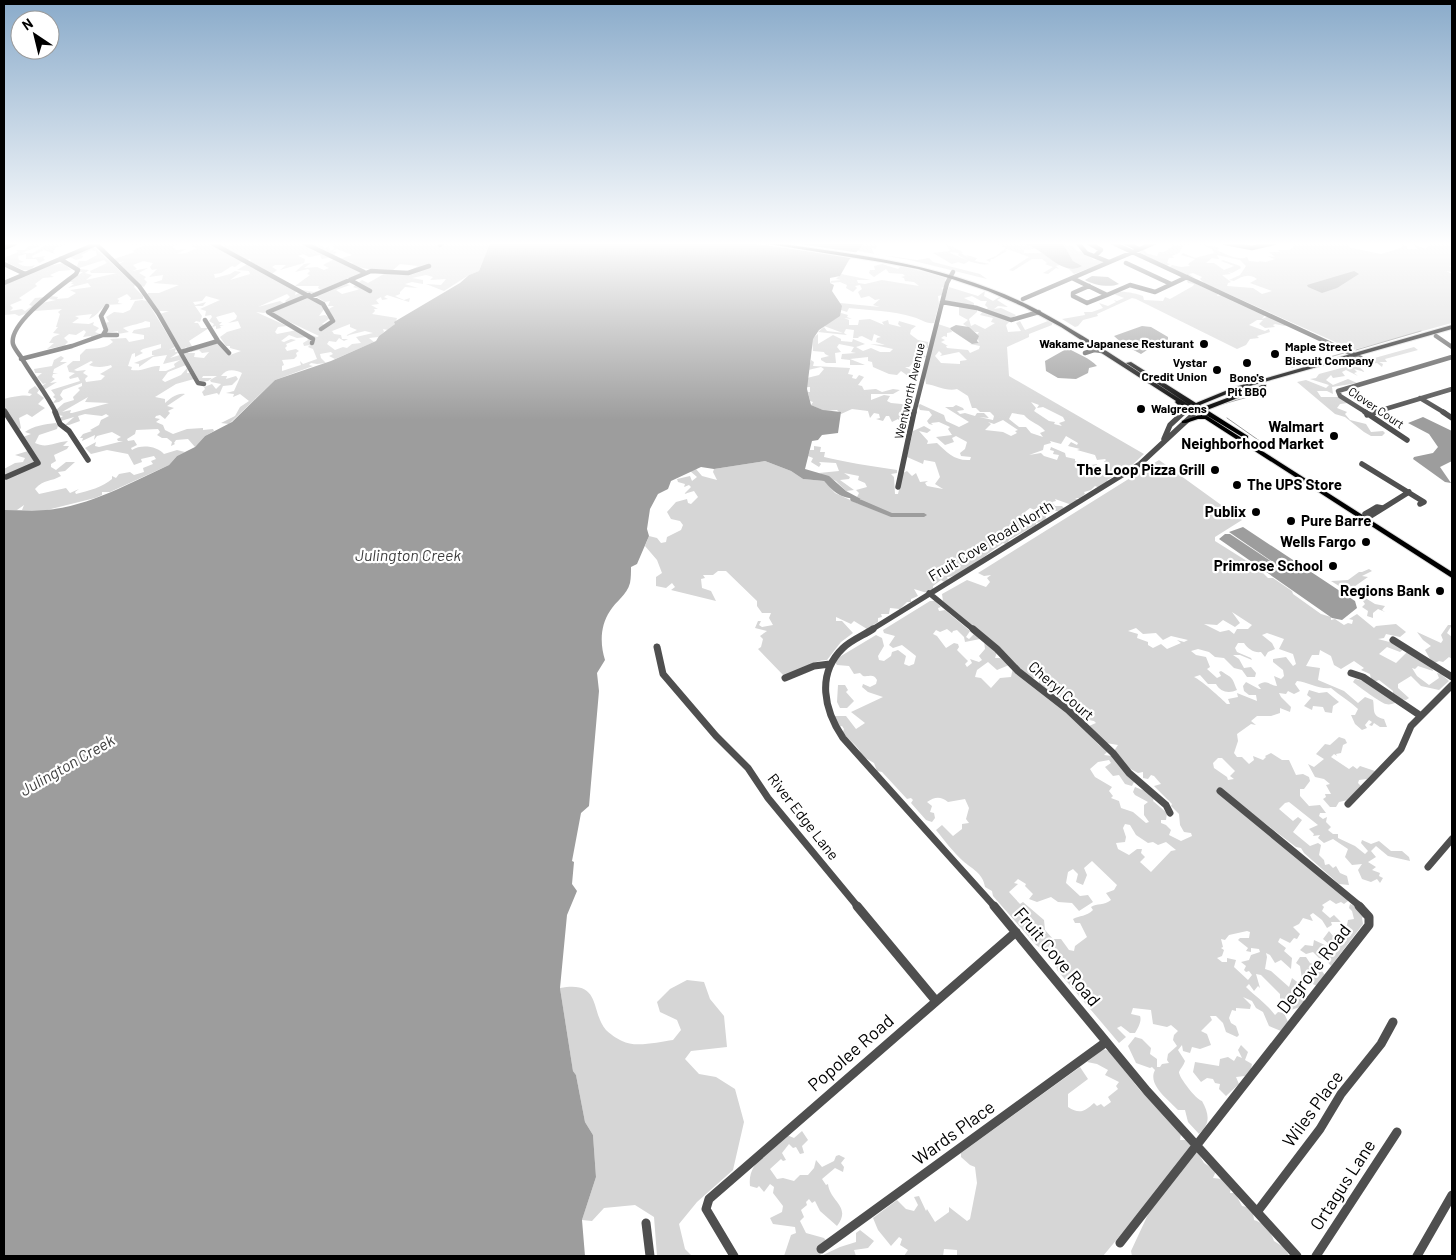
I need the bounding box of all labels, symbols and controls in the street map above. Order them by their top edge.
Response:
north arrow [10,10,60,60]
text: N [19,14,36,34]
place label: Wakame Japanese Resturant [1039,336,1194,350]
marker: Wakame Japanese Resturant [1198,338,1210,350]
place label: Maple Street Biscuit Company [1285,339,1374,367]
street label: Wentworth Avenue [891,341,927,440]
marker: Maple Street Biscuit Company [1269,348,1281,360]
place label: Vystar Credit Union [1141,355,1207,383]
marker: Bono's Pit BBQ [1241,357,1253,369]
marker: Vystar Credit Union [1211,364,1223,376]
place label: Bono's Pit BBQ [1227,370,1267,398]
street label: Clover Court [1346,383,1407,431]
place label: Walgreens [1151,401,1207,415]
marker: Walgreens [1135,403,1147,415]
place label: Walmart Neighborhood Market [1181,417,1324,452]
marker: Walmart Neighborhood Market [1328,430,1340,442]
place label: The Loop Pizza Grill [1076,460,1205,478]
marker: The Loop Pizza Grill [1209,464,1221,476]
place label: The UPS Store [1247,475,1342,493]
marker: The UPS Store [1231,479,1243,491]
street label: Fruit Cove Road North [925,496,1056,585]
place label: Publix [1205,502,1246,520]
marker: Publix [1250,506,1262,518]
place label: Pure Barre [1301,511,1372,529]
marker: Pure Barre [1285,515,1297,527]
place label: Wells Fargo [1280,532,1356,550]
marker: Wells Fargo [1360,536,1372,548]
water label: Julington Creek [355,545,461,564]
place label: Primrose School [1214,556,1323,574]
marker: Primrose School [1327,560,1339,572]
place label: Regions Bank [1340,581,1430,599]
marker: Regions Bank [1434,585,1446,597]
street label: Cheryl Court [1025,657,1098,724]
water label: Julington Creek [16,730,118,799]
street label: River Edge Lane [764,770,843,863]
street label: Fruit Cove Road [1010,902,1106,1010]
street label: Degrove Road [1271,919,1355,1018]
street label: Popolee Road [803,1009,898,1095]
street label: Wiles Place [1277,1066,1347,1151]
street label: Wards Place [908,1095,999,1169]
street label: Ortagus Lane [1305,1135,1380,1234]

